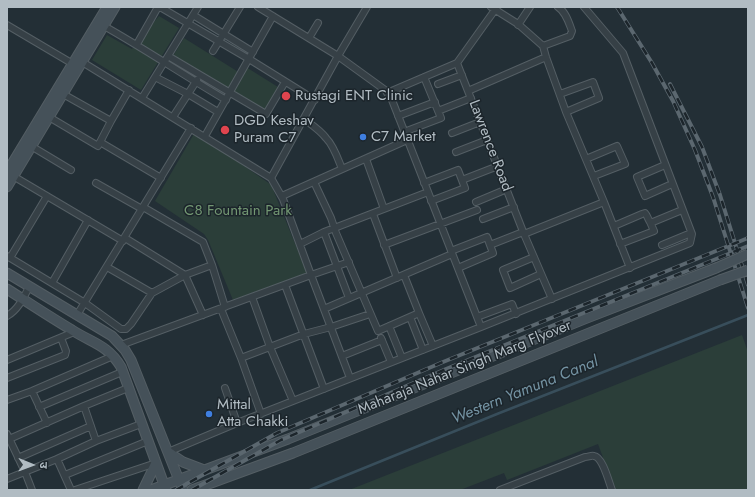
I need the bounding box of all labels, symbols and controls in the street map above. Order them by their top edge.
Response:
place label: Rustagi ENT Clinic [295,87,413,105]
marker: Rustagi ENT Clinic [280,90,292,102]
street label: Lawrence Road [464,98,516,194]
place label: DGD Keshav Puram C7 [234,112,314,147]
marker: DGD Keshav Puram C7 [219,124,231,136]
place label: C7 Market [371,128,436,146]
marker: C7 Market [358,132,368,142]
park label: C8 Fountain Park [184,202,292,220]
street label: Maharaja Nahar Singh Marg Flyover [356,317,574,419]
water label: Western Yamuna Canal [449,353,601,429]
place label: Mittal Atta Chakki [217,396,288,431]
marker: Mittal Atta Chakki [204,409,214,419]
north arrow [12,445,52,485]
text: उ [36,462,52,469]

